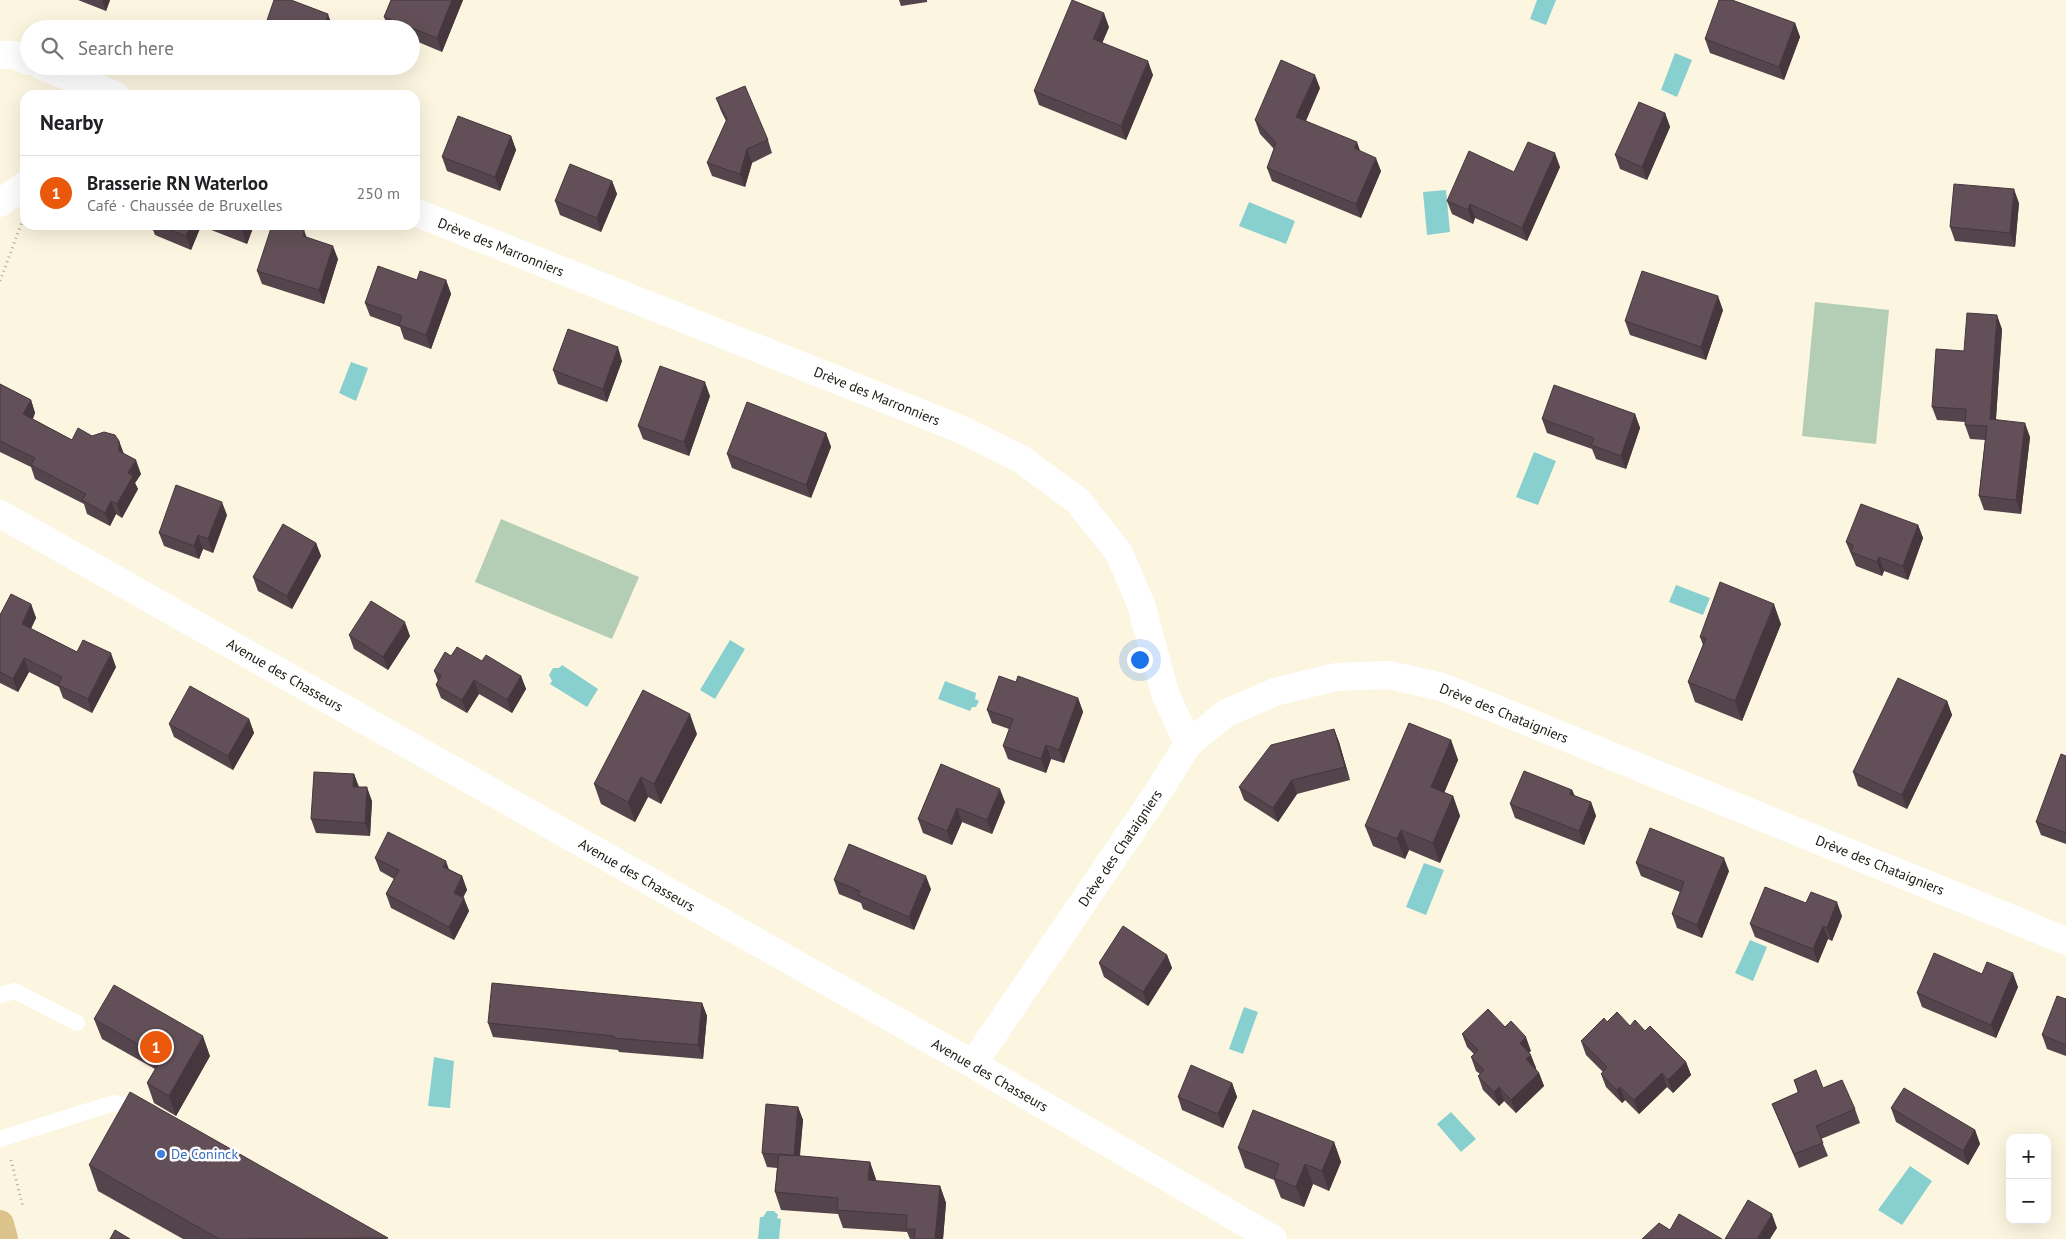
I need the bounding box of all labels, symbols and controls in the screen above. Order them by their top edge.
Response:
search box [20,20,420,75]
icon: search [38,34,66,62]
text: Search here [78,36,174,60]
text: Nearby [40,109,103,136]
text: Brasserie RN Waterloo [87,171,268,195]
text: 1 [51,183,61,203]
text: 250 m [357,183,400,203]
text: Café · Chaussée de Bruxelles [87,195,283,215]
street label: Drève des Marronniers [435,213,567,281]
street label: Drève des Marronniers [811,362,943,430]
street label: Avenue des Chasseurs [224,634,347,716]
your location [1127,647,1153,673]
street label: Drève des Chataigniers [1437,679,1571,747]
street label: Drève des Chataigniers [1074,786,1166,910]
street label: Drève des Chataigniers [1813,831,1947,899]
street label: Avenue des Chasseurs [576,834,699,916]
pin: 1 [140,1028,172,1066]
street label: Avenue des Chasseurs [929,1034,1052,1116]
map controls [2006,1134,2051,1224]
button: + [2006,1134,2051,1179]
place label: De Coninck [171,1145,238,1163]
marker: De Coninck [155,1148,167,1160]
button: − [2006,1179,2051,1224]

